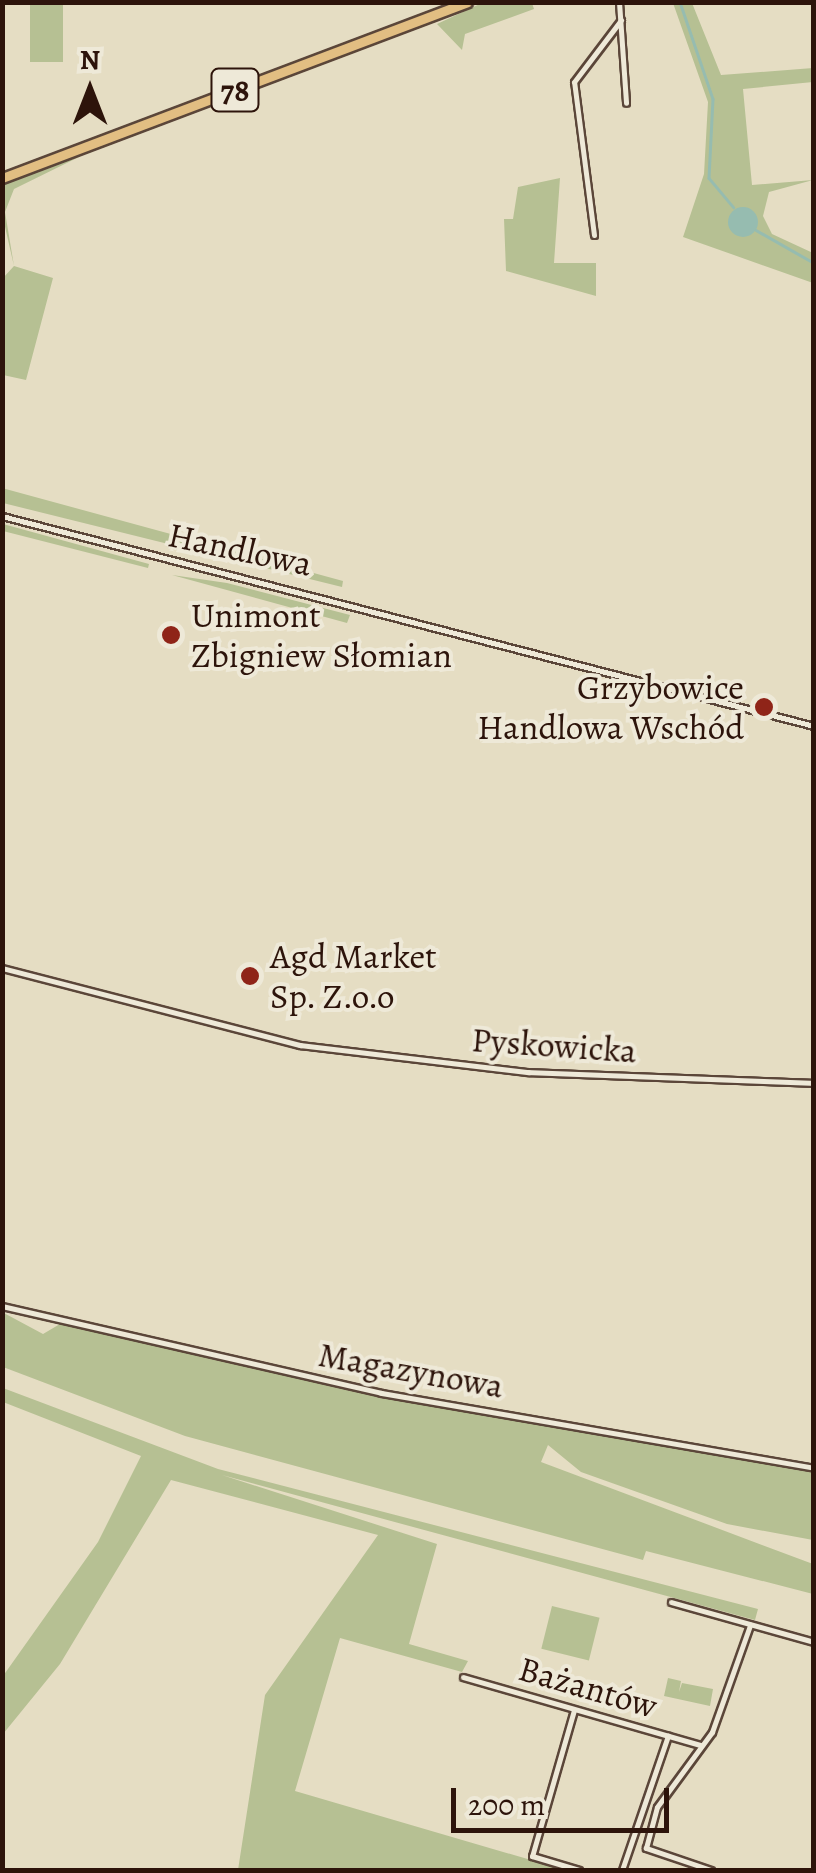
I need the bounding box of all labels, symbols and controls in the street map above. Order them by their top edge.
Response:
north arrow [40,40,140,140]
text: N [80,41,100,79]
road number: 78 [210,63,260,117]
street label: Handlowa [164,513,316,585]
place label: Unimont Zbigniew Słomian [191,594,452,676]
marker: Unimont Zbigniew Słomian [160,624,182,646]
place label: Grzybowice Handlowa Wschód [477,666,744,748]
marker: Grzybowice Handlowa Wschód [753,696,775,718]
place label: Agd Market Sp. Z.o.o [270,935,437,1017]
marker: Agd Market Sp. Z.o.o [239,965,261,987]
street label: Pyskowicka [470,1018,638,1072]
street label: Magazynowa [315,1333,507,1407]
street label: Bażantów [514,1647,662,1727]
scale bar [456,1768,674,1830]
text: 200 m [468,1785,545,1825]

